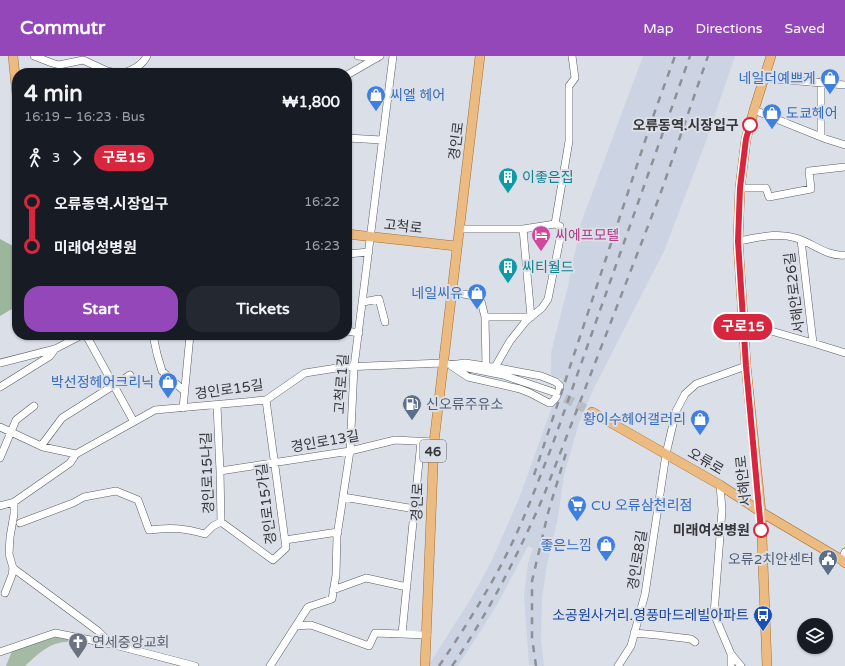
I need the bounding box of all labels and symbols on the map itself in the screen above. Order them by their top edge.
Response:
shop icon: 네일더예쁘게 [819,67,841,95]
place label: 네일더예쁘게 [739,70,816,87]
shop icon: 씨엘 헤어 [365,84,387,112]
place label: 씨엘 헤어 [390,87,445,104]
shop icon: 도쿄헤어 [761,102,783,130]
place label: 도쿄헤어 [786,105,838,122]
place label: 오류동역.시장입구 [632,117,739,134]
marker: 오류동역.시장입구 [742,117,758,133]
street label: 경인로 [446,121,467,161]
building icon: 이좋은집 [497,166,519,194]
place label: 이좋은집 [522,169,574,186]
street label: 고척로 [383,216,423,237]
hotel icon: 씨에프모텔 [530,224,552,252]
place label: 씨에프모텔 [555,227,619,244]
street label: 서해안로26길 [781,251,808,335]
building icon: 씨티월드 [497,256,519,284]
place label: 씨티월드 [522,259,574,276]
shop icon: 네일씨유 [466,282,488,310]
place label: 네일씨유 [411,285,463,302]
line badge: 구로15 [715,314,771,340]
street label: 고척로1길 [331,353,352,415]
shop icon: 박선정헤어크리닉 [157,371,179,399]
place label: 박선정헤어크리닉 [51,374,154,391]
street label: 경인로15길 [194,376,264,403]
fuel station icon: 신오류주유소 [401,393,423,421]
place label: 신오류주유소 [426,396,503,413]
shop icon: 황이수헤어갤러리 [689,408,711,436]
place label: 황이수헤어갤러리 [583,411,686,428]
street label: 경인로13길 [290,427,361,456]
street label: 경인로15나길 [198,432,217,514]
road number: 46 [420,440,446,462]
street label: 오류로 [685,444,727,479]
street label: 서해안로 [732,454,755,507]
street label: 경인로15가길 [253,462,280,546]
street label: 경인로 [408,482,427,522]
supermarket icon: CU 오류삼천리점 [566,494,588,522]
place label: CU 오류삼천리점 [591,497,692,514]
place label: 미래여성병원 [673,522,750,539]
marker: 미래여성병원 [753,522,769,538]
street label: 경인로8길 [624,529,651,591]
shop icon: 좋은느낌 [595,534,617,562]
place label: 좋은느낌 [540,537,592,554]
public building icon: 오류2치안센터 [817,548,839,576]
place label: 오류2치안센터 [728,551,814,568]
bus stop icon: 소공원사거리.영풍마드레빌아파트 [752,604,774,632]
place label: 소공원사거리.영풍마드레빌아파트 [552,607,749,624]
church icon: 연세중앙교회 [67,631,89,659]
place label: 연세중앙교회 [92,634,169,651]

